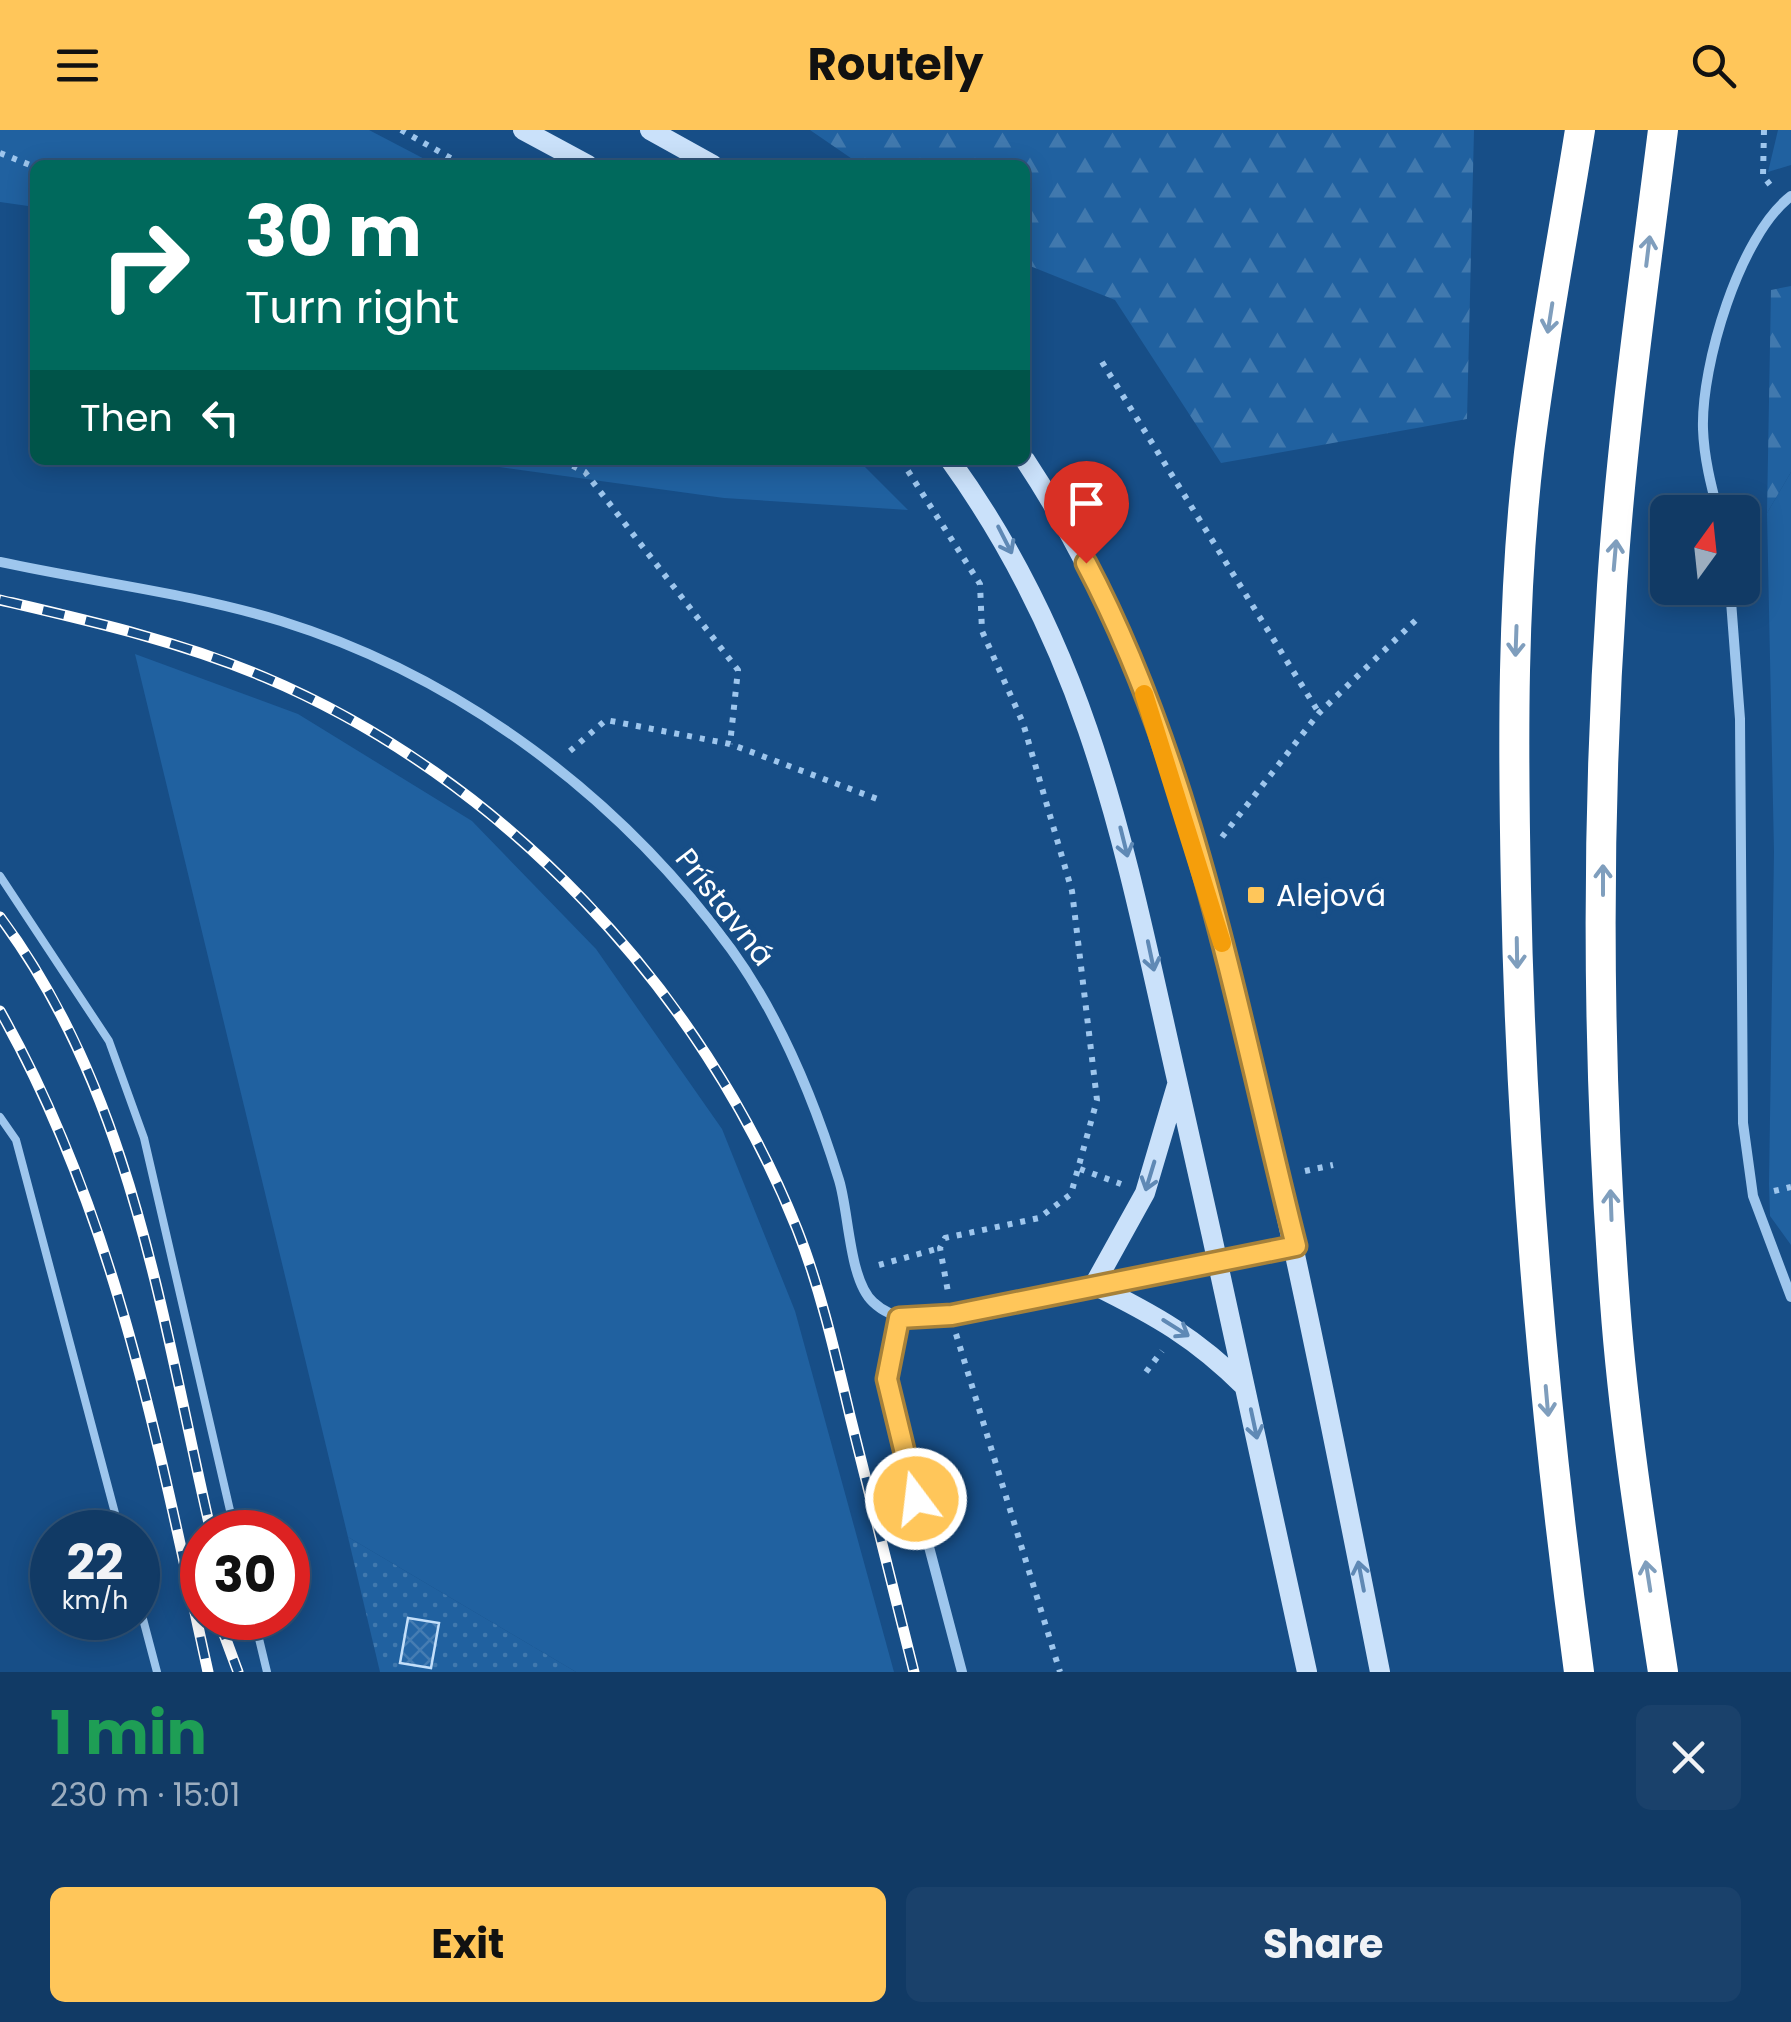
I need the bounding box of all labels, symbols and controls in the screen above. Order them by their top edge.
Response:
text: Routely [807,33,984,96]
icon: menu [50,38,105,93]
icon: search [1686,38,1741,93]
text: 30 m [245,182,422,281]
icon: right [80,200,210,330]
one-way arrow [1639,235,1657,268]
text: Turn right [245,276,459,339]
one-way arrow [1541,301,1559,334]
icon: left [193,390,248,445]
text: Then [80,391,173,444]
pin [1044,461,1129,564]
icon: arrive [1059,476,1114,531]
north arrow [1650,495,1760,605]
map controls [1650,495,1760,605]
one-way arrow [996,525,1015,555]
one-way arrow [1605,540,1624,572]
one-way arrow [1507,624,1526,656]
one-way arrow [1116,826,1135,857]
street label: Prístavná [665,839,785,975]
one-way arrow [1594,864,1612,896]
place label: Alejová [1276,874,1386,917]
marker: Alejová [1245,884,1267,906]
one-way arrow [1508,937,1527,969]
one-way arrow [1142,939,1161,971]
one-way arrow [1140,1160,1158,1191]
one-way arrow [1601,1189,1620,1221]
one-way arrow [1161,1317,1190,1338]
one-way arrow [1538,1384,1557,1417]
one-way arrow [1245,1407,1264,1439]
position arrow [864,1447,968,1551]
speed limit sign: 30 [180,1510,310,1640]
text: 22 [66,1527,124,1598]
one-way arrow [1351,1560,1370,1593]
one-way arrow [1638,1560,1657,1592]
text: km/h [62,1583,128,1618]
text: 1 min [50,1691,207,1775]
button: close [1636,1705,1741,1810]
text: 230 m · 15:01 [50,1772,240,1817]
button: Exit [50,1887,886,2002]
button: Share [906,1887,1741,2002]

